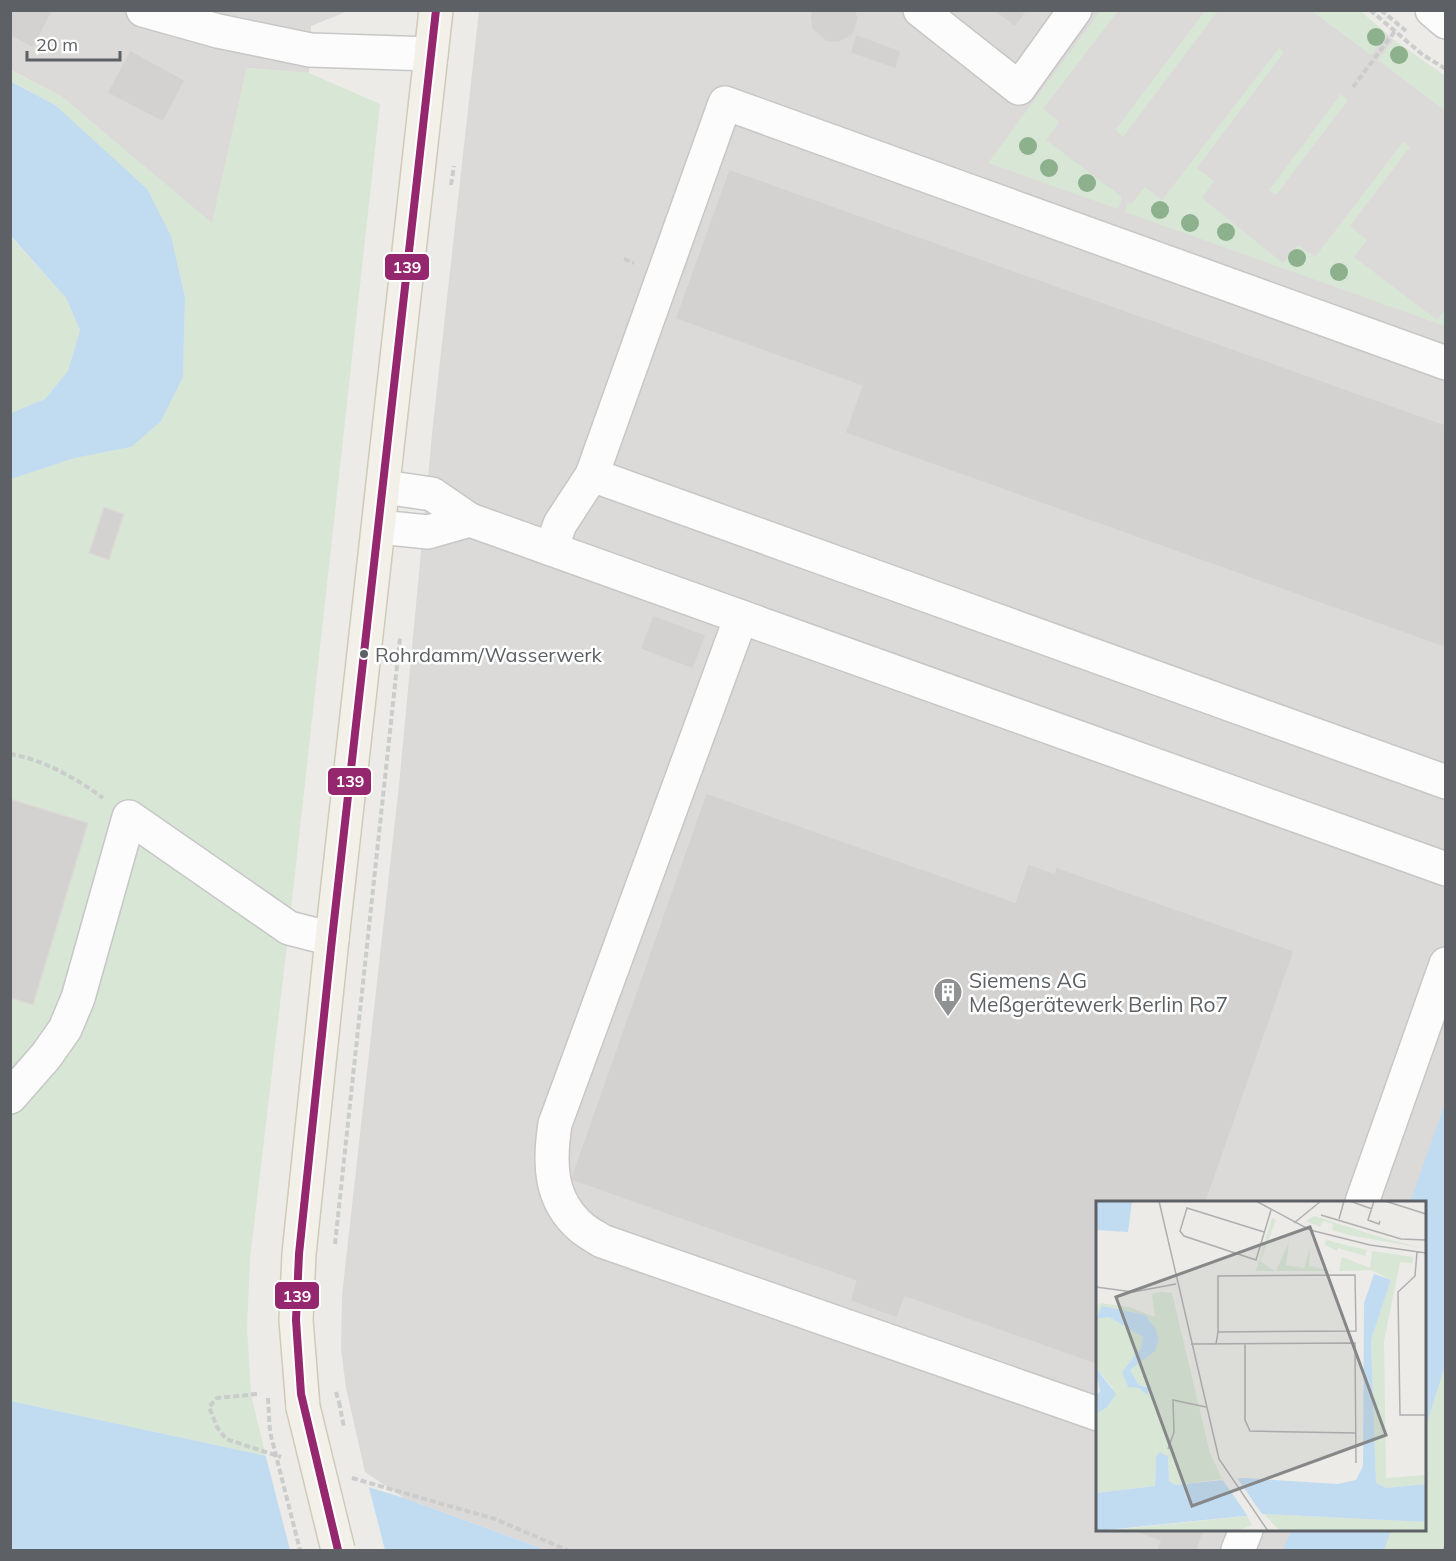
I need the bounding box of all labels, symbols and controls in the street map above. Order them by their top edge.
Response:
scale bar [27,24,120,62]
text: 20 m [36,33,78,56]
line badge: 139 [384,253,430,281]
text: 139 [393,257,421,277]
place label: Rohrdamm/Wasserwerk [375,642,603,667]
marker: Rohrdamm/Wasserwerk [358,648,370,660]
line badge: 139 [327,767,372,796]
text: 139 [336,771,364,791]
place label: Siemens AG Meßgerätewerk Berlin Ro7 [969,967,1228,1017]
building icon: Siemens AG Meßgerätewerk Berlin Ro7 [932,976,964,1018]
inset map [1096,1201,1426,1531]
line badge: 139 [274,1281,320,1310]
text: 139 [283,1286,311,1306]

